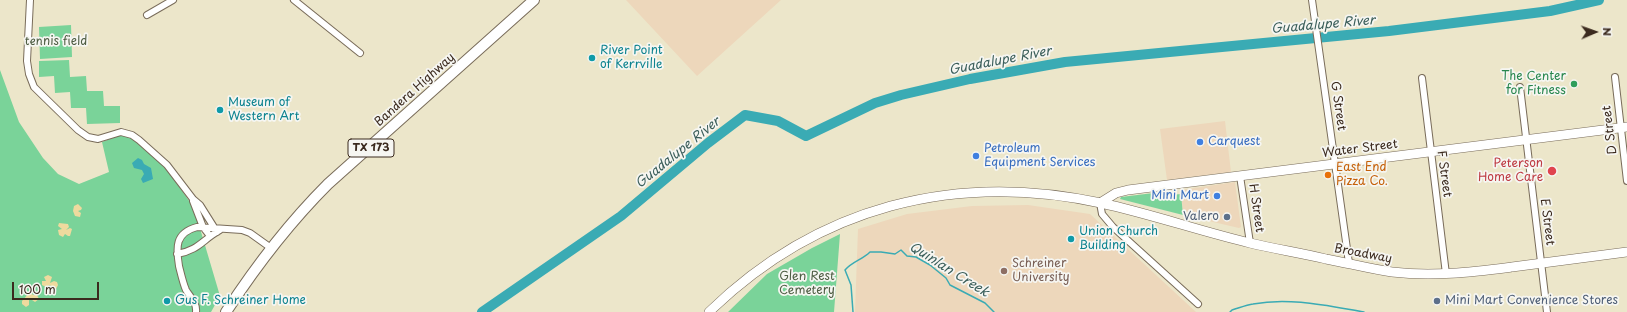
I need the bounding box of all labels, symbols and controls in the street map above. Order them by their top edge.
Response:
north arrow [1575,12,1615,52]
water label: Guadalupe River [1271,13,1375,37]
text: N [1599,27,1616,36]
park label: tennis field [25,35,87,49]
water label: Guadalupe River [947,43,1053,79]
place label: River Point of Kerrville [600,44,663,72]
street label: Bandera Highway [372,50,458,130]
marker: River Point of Kerrville [587,53,597,63]
place label: The Center for Fitness [1501,70,1566,98]
marker: The Center for Fitness [1569,79,1579,89]
street label: G Street [1327,80,1349,132]
place label: Museum of Western Art [228,96,300,124]
marker: Museum of Western Art [215,105,225,115]
street label: D Street [1600,105,1620,155]
water label: Guadalupe River [633,114,723,192]
place label: Carquest [1208,135,1260,149]
marker: Carquest [1195,137,1205,147]
street label: Water Street [1321,137,1399,161]
road number: TX 173 [348,139,394,157]
place label: Petroleum Equipment Services [984,142,1095,170]
street label: F Street [1434,150,1454,198]
marker: Petroleum Equipment Services [971,151,981,161]
place label: Peterson Home Care [1478,157,1543,185]
place label: East End Pizza Co. [1336,161,1388,189]
marker: Peterson Home Care [1546,165,1558,177]
marker: East End Pizza Co. [1323,170,1333,180]
street label: H Street [1245,183,1267,233]
place label: Mini Mart [1151,189,1209,203]
marker: Mini Mart [1212,191,1222,201]
street label: E Street [1537,198,1557,246]
place label: Valero [1183,210,1219,224]
marker: Valero [1222,212,1232,222]
place label: Union Church Building [1079,225,1158,253]
marker: Union Church Building [1066,234,1076,244]
water label: Quinlan Creek [906,239,992,301]
street label: Broadway [1333,241,1393,267]
place label: Schreiner University [1012,257,1070,285]
marker: Schreiner University [999,266,1009,276]
park label: Glen Rest Cemetery [779,270,835,298]
scale bar [14,274,101,300]
text: 100 m [19,280,56,298]
place label: Gus F. Schreiner Home [175,294,306,308]
place label: Mini Mart Convenience Stores [1445,294,1618,308]
marker: Gus F. Schreiner Home [162,296,172,306]
marker: Mini Mart Convenience Stores [1432,296,1442,306]

